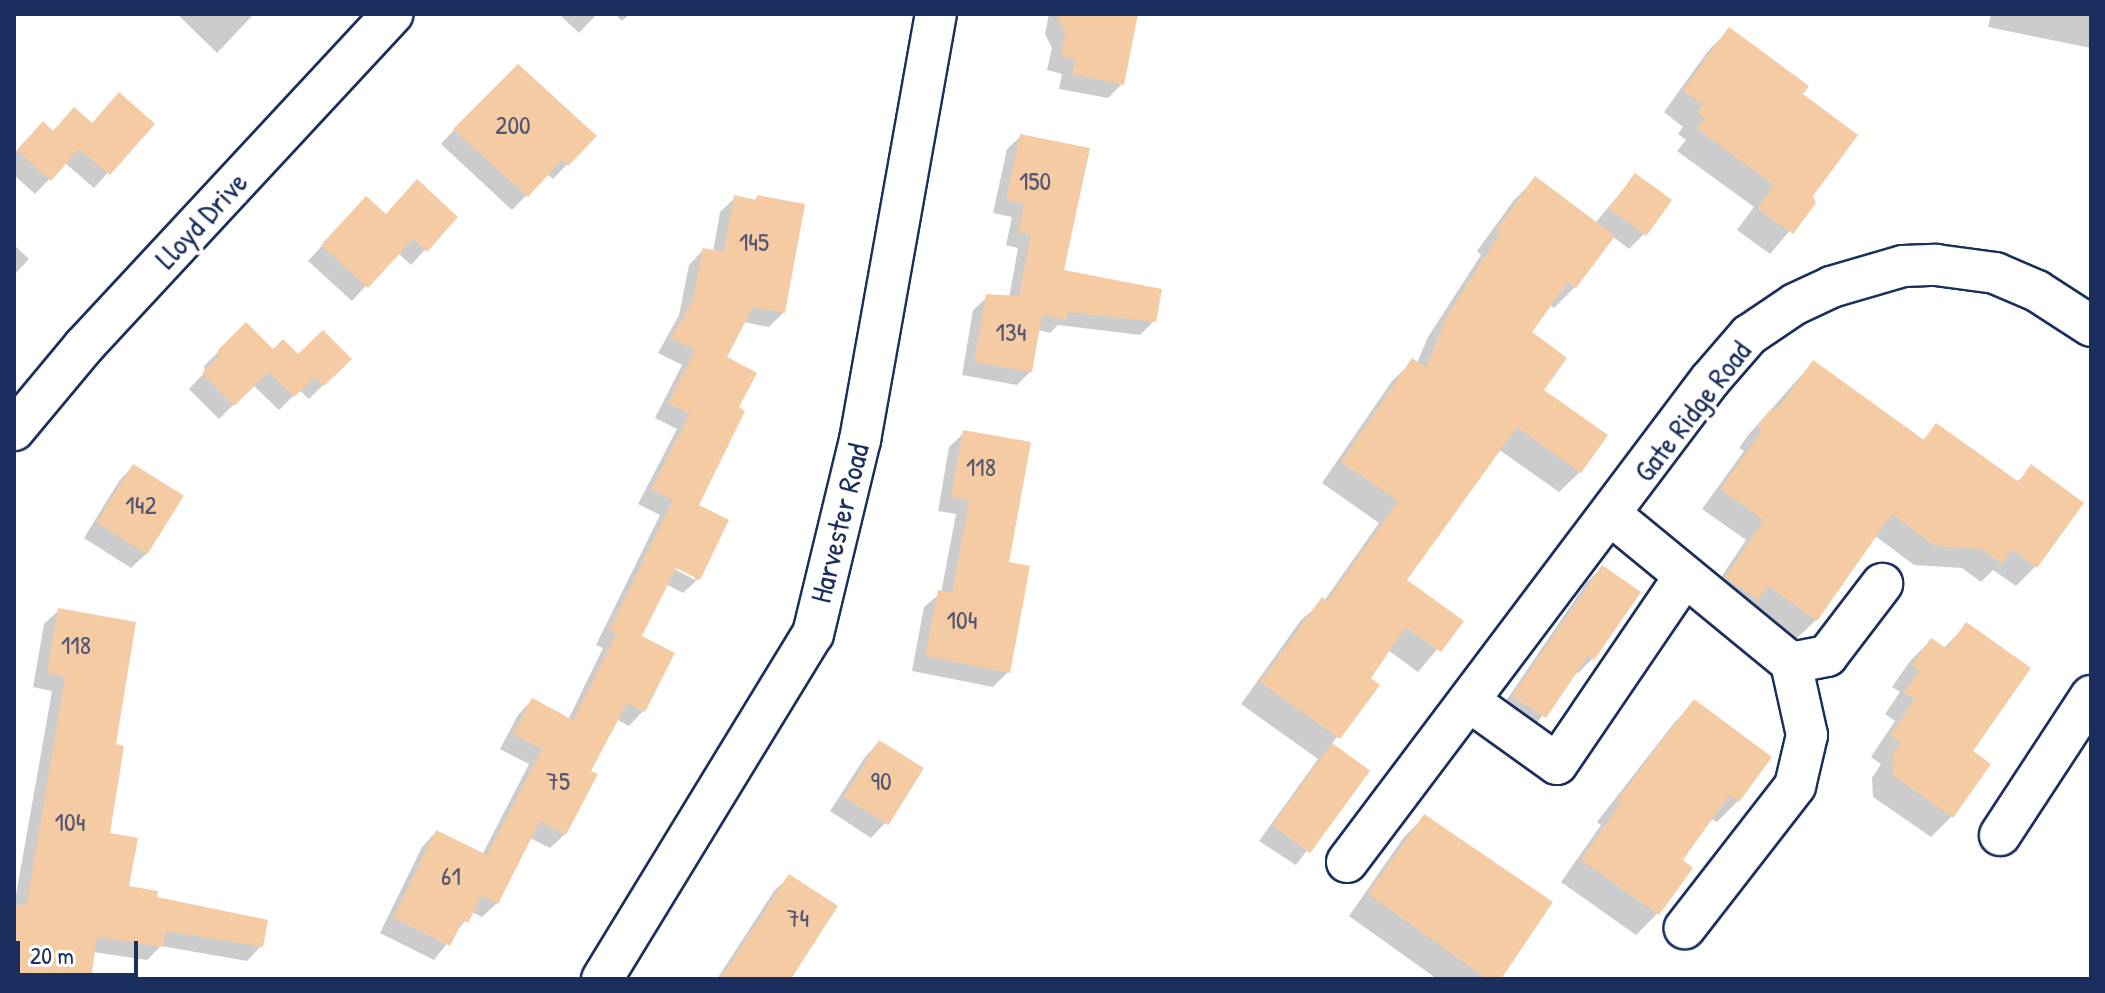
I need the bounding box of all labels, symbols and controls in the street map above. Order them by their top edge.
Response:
house number: 200 [495,109,531,141]
street label: Lloyd Drive [147,164,255,276]
house number: 150 [1019,165,1051,197]
house number: 145 [739,226,769,258]
house number: 134 [996,316,1026,348]
street label: Gate Ridge Road [1626,333,1758,489]
street label: Harvester Road [802,440,876,606]
house number: 118 [966,451,996,483]
house number: 142 [125,489,157,521]
house number: 104 [947,604,977,636]
house number: 118 [61,629,91,661]
house number: 75 [546,765,570,797]
house number: 90 [870,765,892,797]
house number: 104 [55,806,85,838]
house number: 61 [441,860,461,892]
house number: 74 [787,902,809,934]
scale bar [20,925,142,975]
text: 20 m [30,939,74,971]

